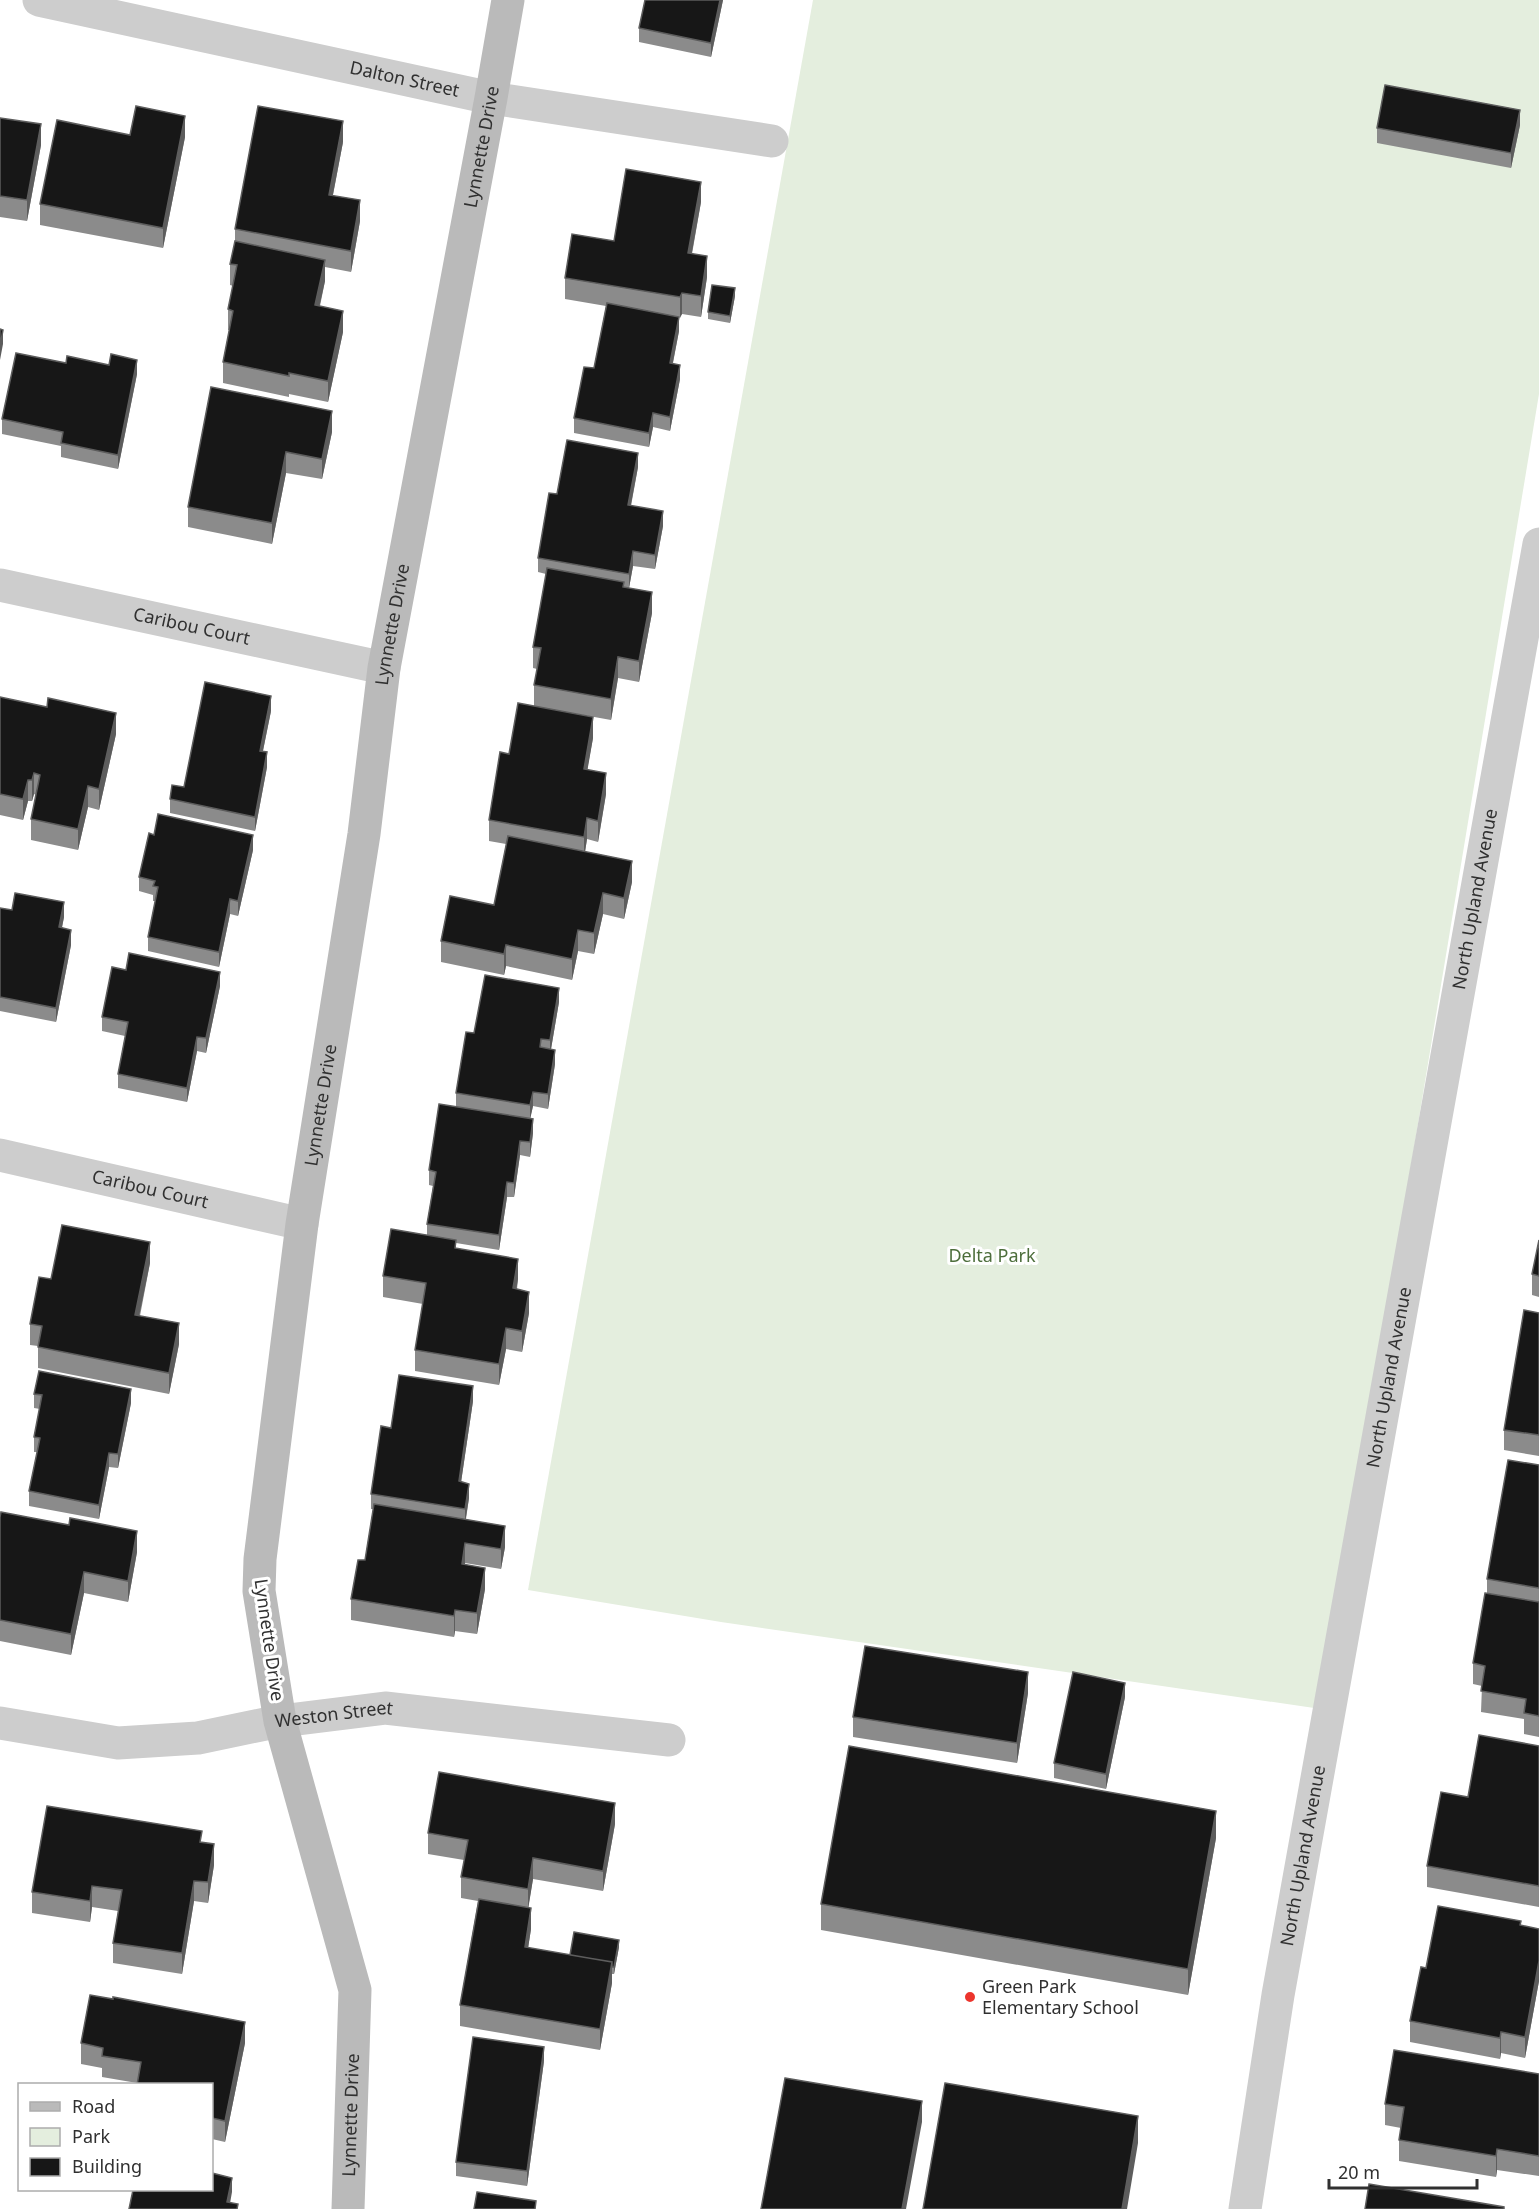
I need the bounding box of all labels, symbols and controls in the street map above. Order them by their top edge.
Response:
street label: Dalton Street [348,55,462,102]
street label: Lynnette Drive [458,84,504,210]
street label: Lynnette Drive [369,562,414,687]
street label: Caribou Court [131,601,253,650]
street label: North Upland Avenue [1446,807,1502,991]
street label: Lynnette Drive [298,1042,341,1168]
street label: Caribou Court [90,1163,211,1213]
park label: Delta Park [948,1243,1036,1267]
street label: North Upland Avenue [1360,1285,1416,1470]
street label: Lynnette Drive [250,1577,290,1703]
street label: Weston Street [274,1695,395,1733]
street label: North Upland Avenue [1274,1763,1330,1948]
place label: Green Park Elementary School [982,1974,1139,2019]
marker: Green Park Elementary School [963,1990,977,2004]
street label: Lynnette Drive [336,2053,364,2177]
legend [18,2083,213,2191]
text: Road [72,2094,115,2118]
text: Park [72,2124,110,2148]
scale bar [1329,2152,1478,2190]
text: Building [72,2154,142,2178]
text: 20 m [1338,2160,1380,2184]

